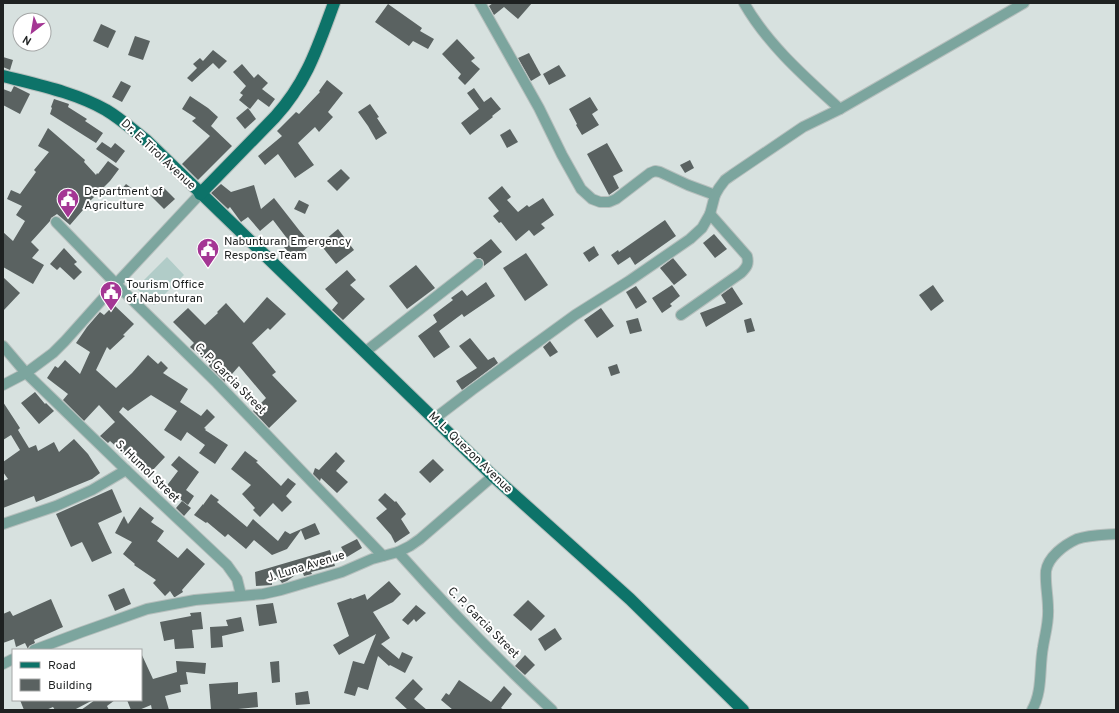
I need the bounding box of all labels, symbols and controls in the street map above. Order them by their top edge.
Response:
north arrow [12,12,52,52]
text: N [20,32,34,48]
street label: Dr. E. Tirol Avenue [117,116,199,194]
place label: Department of Agriculture [84,184,162,214]
public building icon: Department of Agriculture [55,186,81,219]
place label: Nabunturan Emergency Response Team [224,234,351,264]
public building icon: Nabunturan Emergency Response Team [195,236,221,269]
place label: Tourism Office of Nabunturan [126,277,204,307]
public building icon: Tourism Office of Nabunturan [98,279,124,312]
street label: C. P. Garcia Street [191,340,269,418]
street label: M. L. Quezon Avenue [425,409,515,497]
street label: S. Humol Street [111,437,183,507]
street label: J. Luna Avenue [265,548,347,586]
street label: C. P. Garcia Street [444,584,522,662]
legend [12,649,142,701]
text: Road [48,658,76,674]
text: Building [48,678,92,694]

